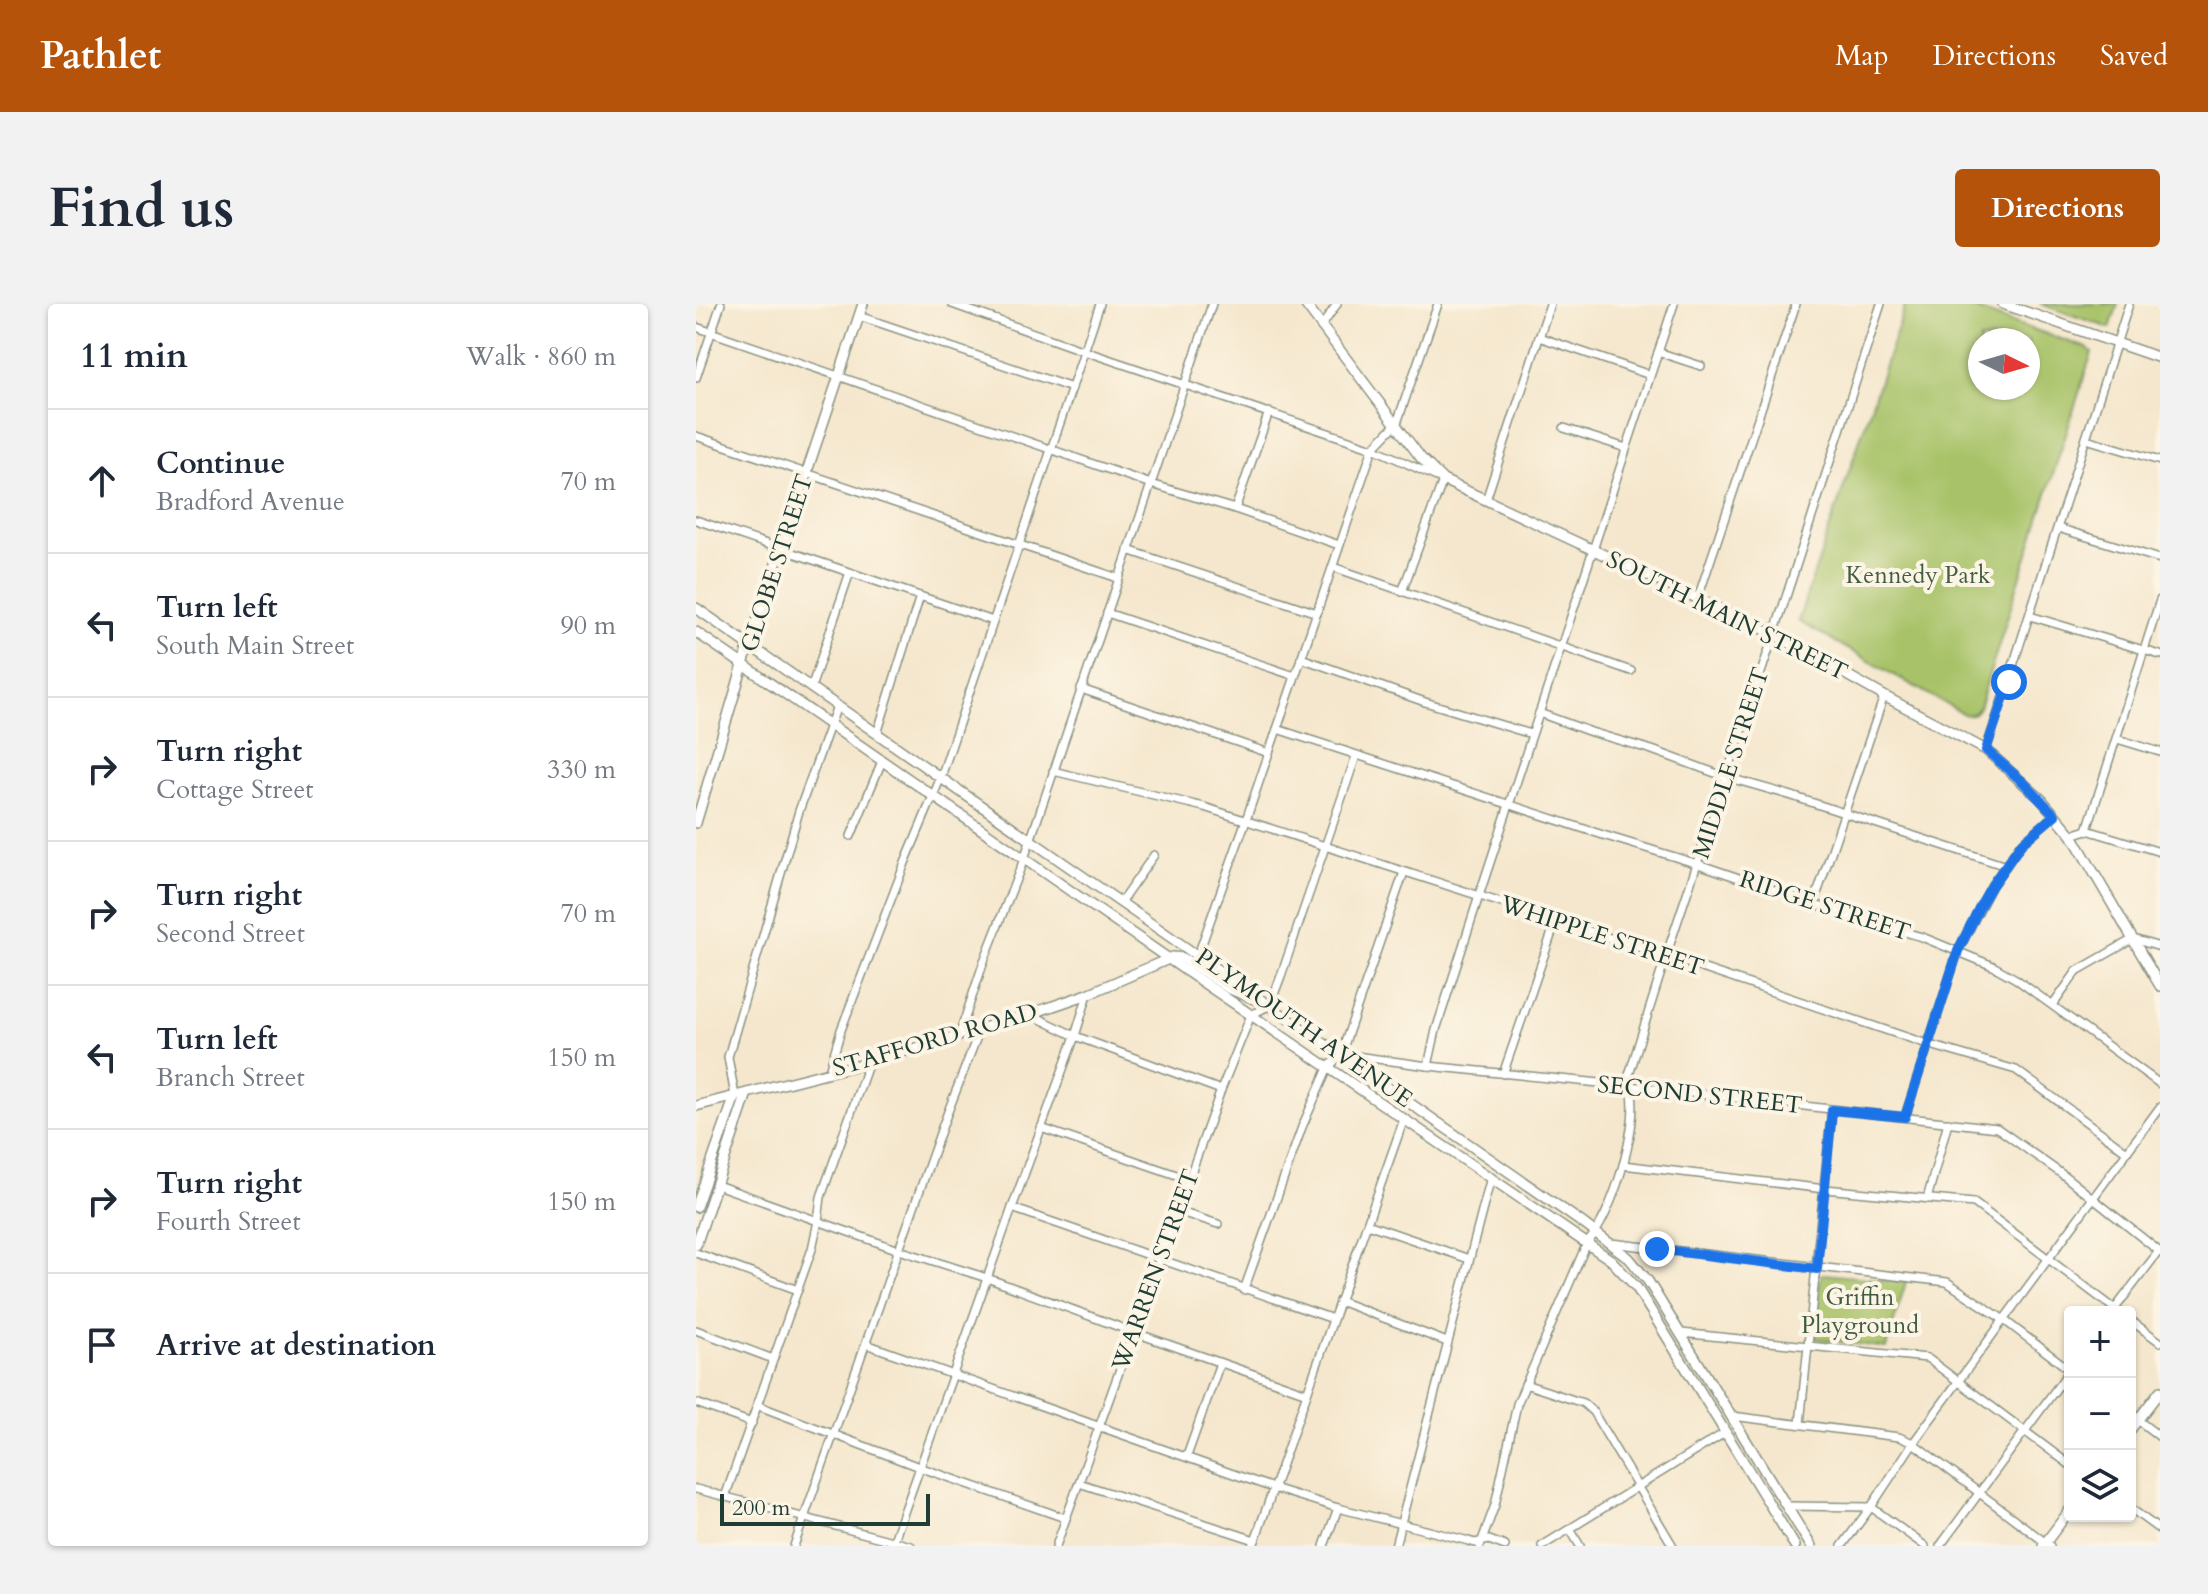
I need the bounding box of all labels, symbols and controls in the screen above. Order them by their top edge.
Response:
text: Pathlet [40,30,161,82]
text: Map [1835,37,1889,75]
text: Directions [1933,37,2056,75]
text: Saved [2100,37,2168,75]
button: Directions [1955,169,2160,247]
text: Find us [48,171,234,246]
north arrow [1968,328,2040,400]
text: 11 min [80,333,188,379]
text: Walk · 860 m [466,339,616,374]
text: Continue [156,443,285,484]
icon: ahead [80,459,124,503]
text: 70 m [560,464,616,499]
street label: GLOBE STREET [733,470,821,656]
text: Bradford Avenue [156,484,345,519]
street label: SOUTH MAIN STREET [1601,543,1853,689]
park label: Kennedy Park [1846,559,1991,592]
text: Turn left [156,587,278,628]
icon: left [80,603,124,647]
text: 90 m [560,608,616,643]
text: South Main Street [156,628,354,663]
street label: MIDDLE STREET [1685,663,1777,863]
route start [1991,664,2027,700]
text: Turn right [156,731,302,772]
icon: right [80,747,124,791]
text: 330 m [547,752,616,787]
text: Cottage Street [156,772,314,807]
street label: RIDGE STREET [1735,863,1915,949]
text: Turn right [156,875,302,916]
street label: WHIPPLE STREET [1495,887,1708,985]
icon: right [80,891,124,935]
text: 70 m [560,896,616,931]
text: Second Street [156,916,305,951]
street label: PLYMOUTH AVENUE [1189,940,1419,1116]
street label: STAFFORD ROAD [829,995,1041,1085]
text: Turn left [156,1019,278,1060]
icon: left [80,1035,124,1079]
text: 150 m [547,1040,616,1075]
text: Branch Street [156,1060,305,1095]
street label: SECOND STREET [1596,1068,1804,1122]
text: Turn right [156,1163,302,1204]
street label: WARREN STREET [1104,1165,1208,1376]
icon: right [80,1179,124,1223]
text: 150 m [547,1184,616,1219]
text: Fourth Street [156,1204,301,1239]
route end [1639,1231,1675,1267]
park label: Griffin Playground [1801,1281,1919,1342]
map controls [2064,1306,2136,1522]
button: + [2064,1306,2136,1378]
icon: arrive [80,1323,124,1367]
text: Arrive at destination [156,1325,436,1366]
button: − [2064,1378,2136,1450]
button: layers [2064,1450,2136,1522]
scale bar [720,1490,930,1526]
text: 200 m [732,1493,790,1523]

